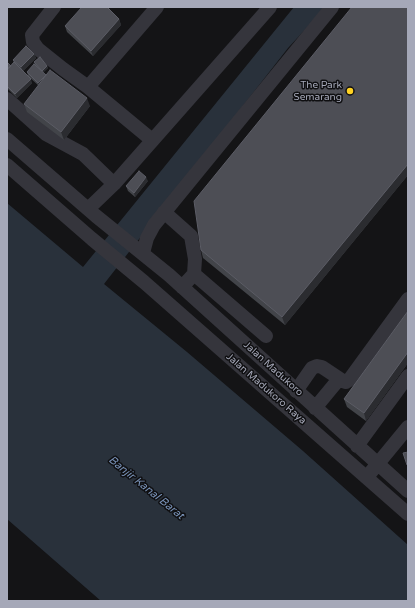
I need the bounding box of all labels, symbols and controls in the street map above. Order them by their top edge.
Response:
place label: The Park Semarang [294,79,342,102]
marker: The Park Semarang [345,86,355,96]
street label: Jalan Madukoro [241,339,305,399]
street label: Jalan Madukoro Raya [224,351,308,427]
water label: Banjir Kanal Barat [106,453,186,523]

